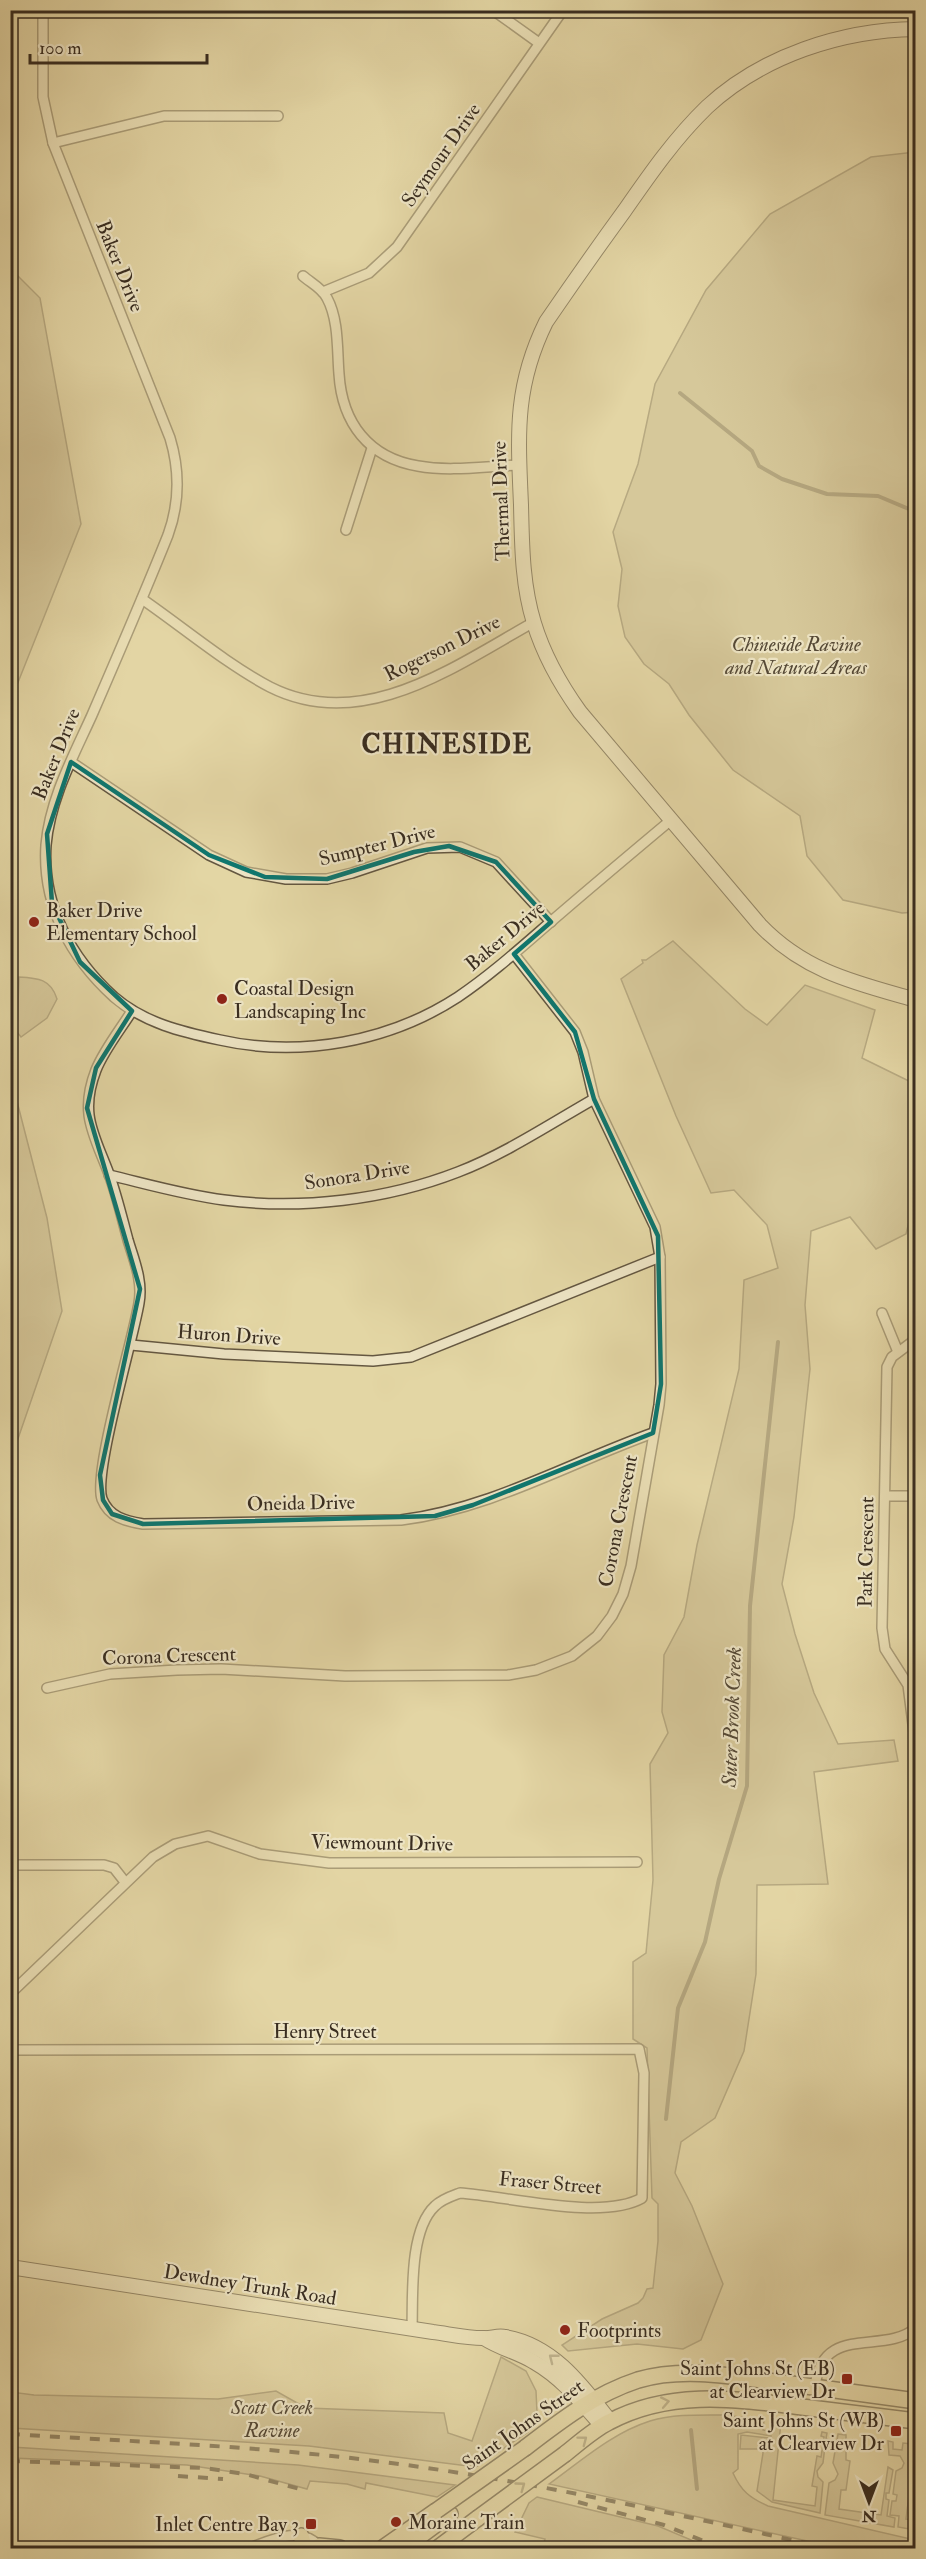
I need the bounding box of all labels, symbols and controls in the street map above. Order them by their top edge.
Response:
scale bar [30,27,207,65]
text: 100 m [39,37,82,60]
street label: Seymour Drive [396,98,486,212]
street label: Baker Drive [90,217,150,315]
street label: Thermal Drive [486,441,516,561]
street label: Rogerson Drive [380,609,504,687]
park label: Chineside Ravine and Natural Areas [724,632,867,680]
street label: Baker Drive [26,705,86,803]
district label: CHINESIDE [362,729,532,761]
street label: Sumpter Drive [316,818,438,873]
street label: Baker Drive [460,895,550,977]
place label: Baker Drive Elementary School [46,898,197,946]
marker: Baker Drive Elementary School [27,915,41,929]
place label: Coastal Design Landscaping Inc [234,976,366,1025]
marker: Coastal Design Landscaping Inc [215,992,229,1006]
street label: Sonora Drive [303,1154,411,1196]
street label: Huron Drive [176,1319,282,1351]
street label: Corona Crescent [593,1452,643,1589]
street label: Oneida Drive [247,1490,355,1516]
street label: Park Crescent [853,1496,879,1608]
street label: Corona Crescent [102,1641,237,1671]
water label: Suter Brook Creek [716,1646,748,1789]
street label: Viewmount Drive [311,1829,453,1857]
street label: Henry Street [273,2019,377,2044]
street label: Fraser Street [498,2166,603,2200]
street label: Dewdney Trunk Road [162,2259,338,2311]
place label: Footprints [577,2318,661,2344]
marker: Footprints [558,2323,572,2337]
one-way arrow [549,2355,560,2366]
place label: Saint Johns St (EB) at Clearview Dr [680,2356,836,2404]
marker: Saint Johns St (EB) at Clearview Dr [840,2372,854,2386]
street label: Saint Johns Street [457,2373,589,2476]
park label: Scott Creek Ravine [230,2395,313,2443]
one-way arrow [660,2396,670,2409]
place label: Saint Johns St (WB) at Clearview Dr [723,2408,885,2456]
marker: Saint Johns St (WB) at Clearview Dr [889,2424,903,2438]
one-way arrow [577,2437,588,2448]
north arrow [839,2472,899,2532]
one-way arrow [515,2483,526,2494]
text: N [861,2506,877,2526]
place label: Moraine Train [408,2510,524,2535]
place label: Inlet Centre Bay 3 [155,2512,299,2537]
marker: Moraine Train [389,2515,403,2529]
marker: Inlet Centre Bay 3 [304,2517,318,2531]

